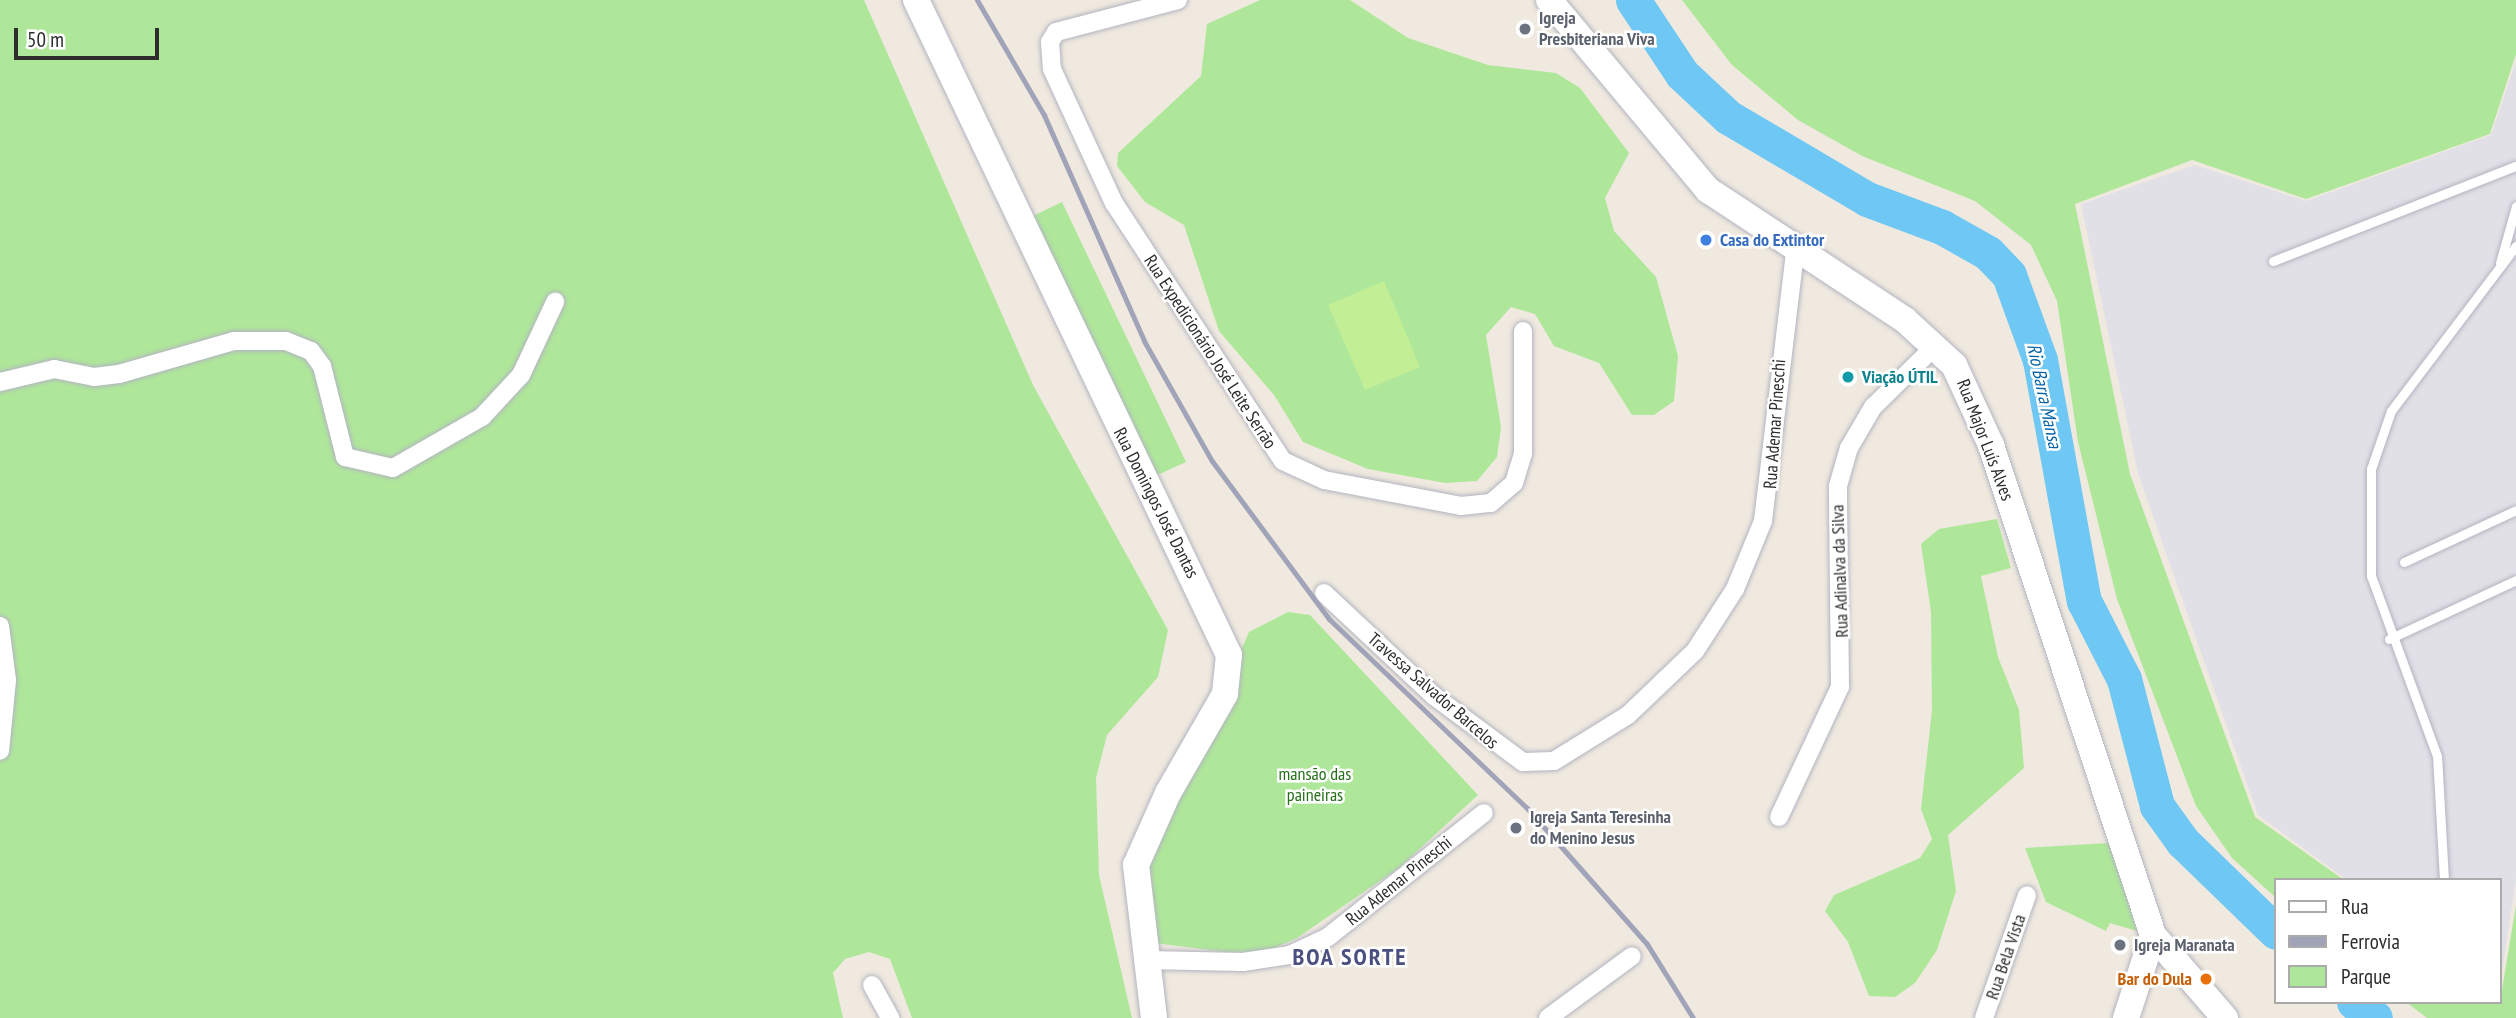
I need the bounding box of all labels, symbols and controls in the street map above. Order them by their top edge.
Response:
place label: Igreja Presbiteriana Viva [1539,8,1655,50]
scale bar [18,14,163,58]
marker: Igreja Presbiteriana Viva [1517,21,1533,37]
text: 50 m [27,26,64,53]
place label: Casa do Extintor [1720,229,1824,251]
marker: Casa do Extintor [1698,232,1714,248]
street label: Rua Expedicionário José Leite Serrão [1139,251,1281,453]
water label: Rio Barra Mansa [2022,342,2066,450]
street label: Rua Ademar Pineschi [1760,358,1790,490]
place label: Viação ÚTIL [1862,366,1938,388]
marker: Viação ÚTIL [1840,369,1856,385]
street label: Rua Major Luís Alves [1952,376,2018,504]
street label: Rua Domingos José Dantas [1109,424,1203,582]
street label: Rua Adinalva da Silva [1827,504,1853,638]
street label: Travessa Salvador Barcelos [1363,628,1503,754]
park label: mansão das paineiras [1279,764,1351,806]
place label: Igreja Santa Teresinha do Menino Jesus [1530,807,1671,850]
marker: Igreja Santa Teresinha do Menino Jesus [1508,820,1524,836]
street label: Rua Ademar Pineschi [1341,832,1457,930]
legend [2274,878,2502,1004]
text: Rua [2341,893,2369,920]
street label: Rua Bela Vista [1981,911,2031,1003]
text: Ferrovia [2341,928,2400,955]
place label: Igreja Maranata [2134,934,2235,956]
marker: Igreja Maranata [2112,937,2128,953]
district label: BOA SORTE [1293,943,1407,971]
text: Parque [2341,963,2391,990]
place label: Bar do Dula [2118,968,2192,990]
marker: Bar do Dula [2198,971,2214,987]

